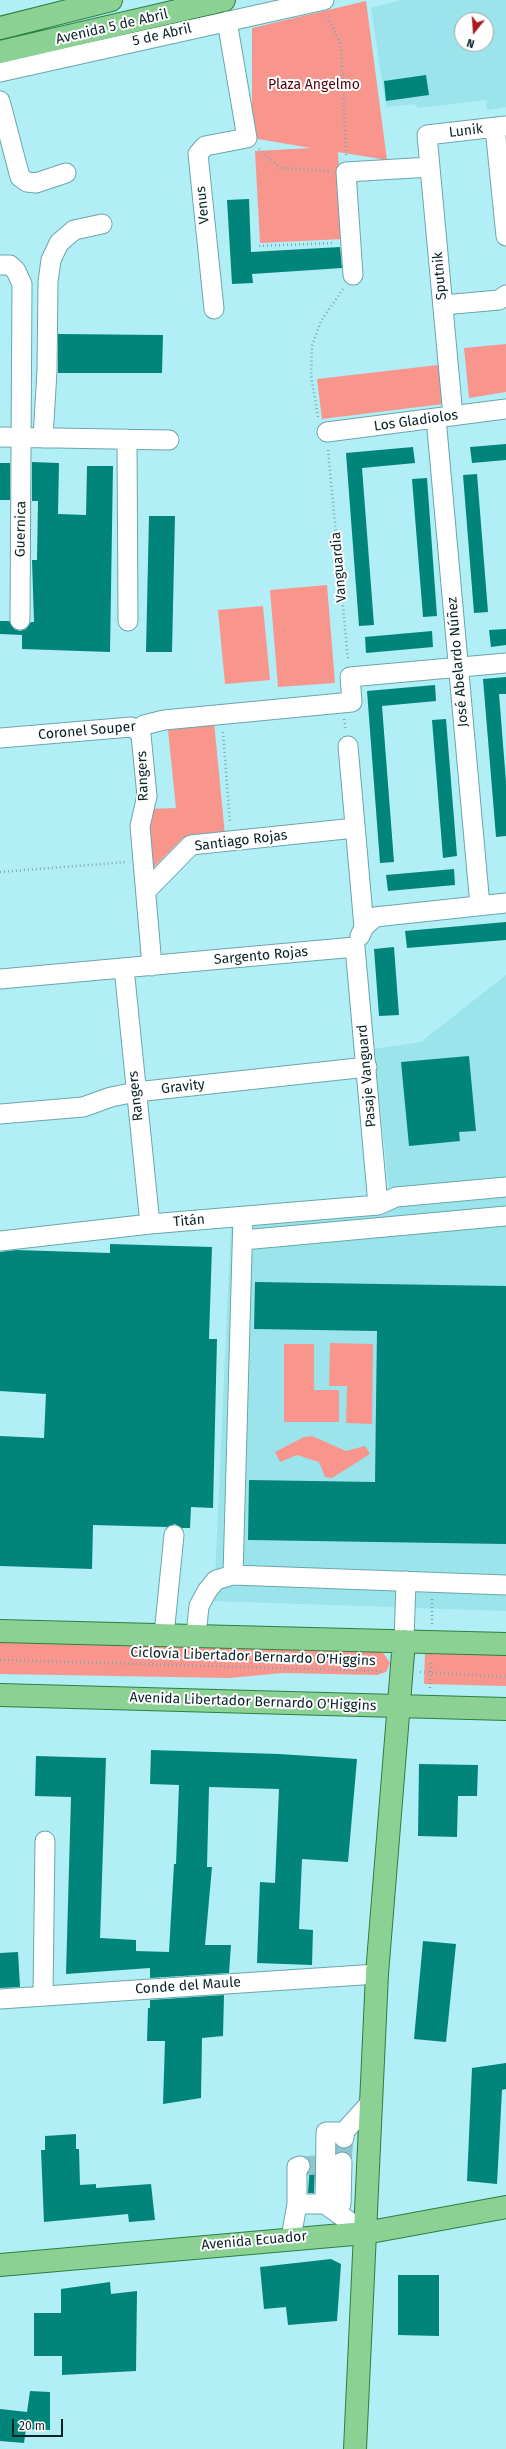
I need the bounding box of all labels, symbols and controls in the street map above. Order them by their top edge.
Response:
street label: Avenida 5 de Abril [54,6,170,48]
north arrow [454,12,494,52]
street label: 5 de Abril [131,20,193,50]
text: N [465,36,476,50]
park label: Plaza Angelmo [268,77,360,93]
street label: Lunik [448,121,484,141]
street label: Venus [193,185,213,225]
street label: Sputnik [430,251,450,301]
street label: Los Gladiolos [373,407,459,435]
street label: Guernica [12,501,30,557]
street label: Vanguardia [328,531,350,603]
street label: José Abelardo Núñez [444,596,472,728]
street label: Coronel Souper [38,718,136,744]
street label: Rangers [134,750,152,802]
street label: Santiago Rojas [194,827,288,855]
street label: Sargento Rojas [213,944,309,968]
street label: Pasaje Vanguard [354,1024,380,1128]
street label: Rangers [125,1070,147,1122]
street label: Gravity [160,1076,206,1098]
street label: Titán [172,1211,206,1231]
street label: Ciclovía Libertador Bernardo O'Higgins [130,1644,376,1670]
street label: Avenida Libertador Bernardo O'Higgins [129,1689,377,1715]
street label: Conde del Maule [135,1974,241,1998]
street label: Avenida Ecuador [201,2228,307,2254]
scale bar [14,2411,65,2437]
text: 20 m [19,2419,45,2433]

